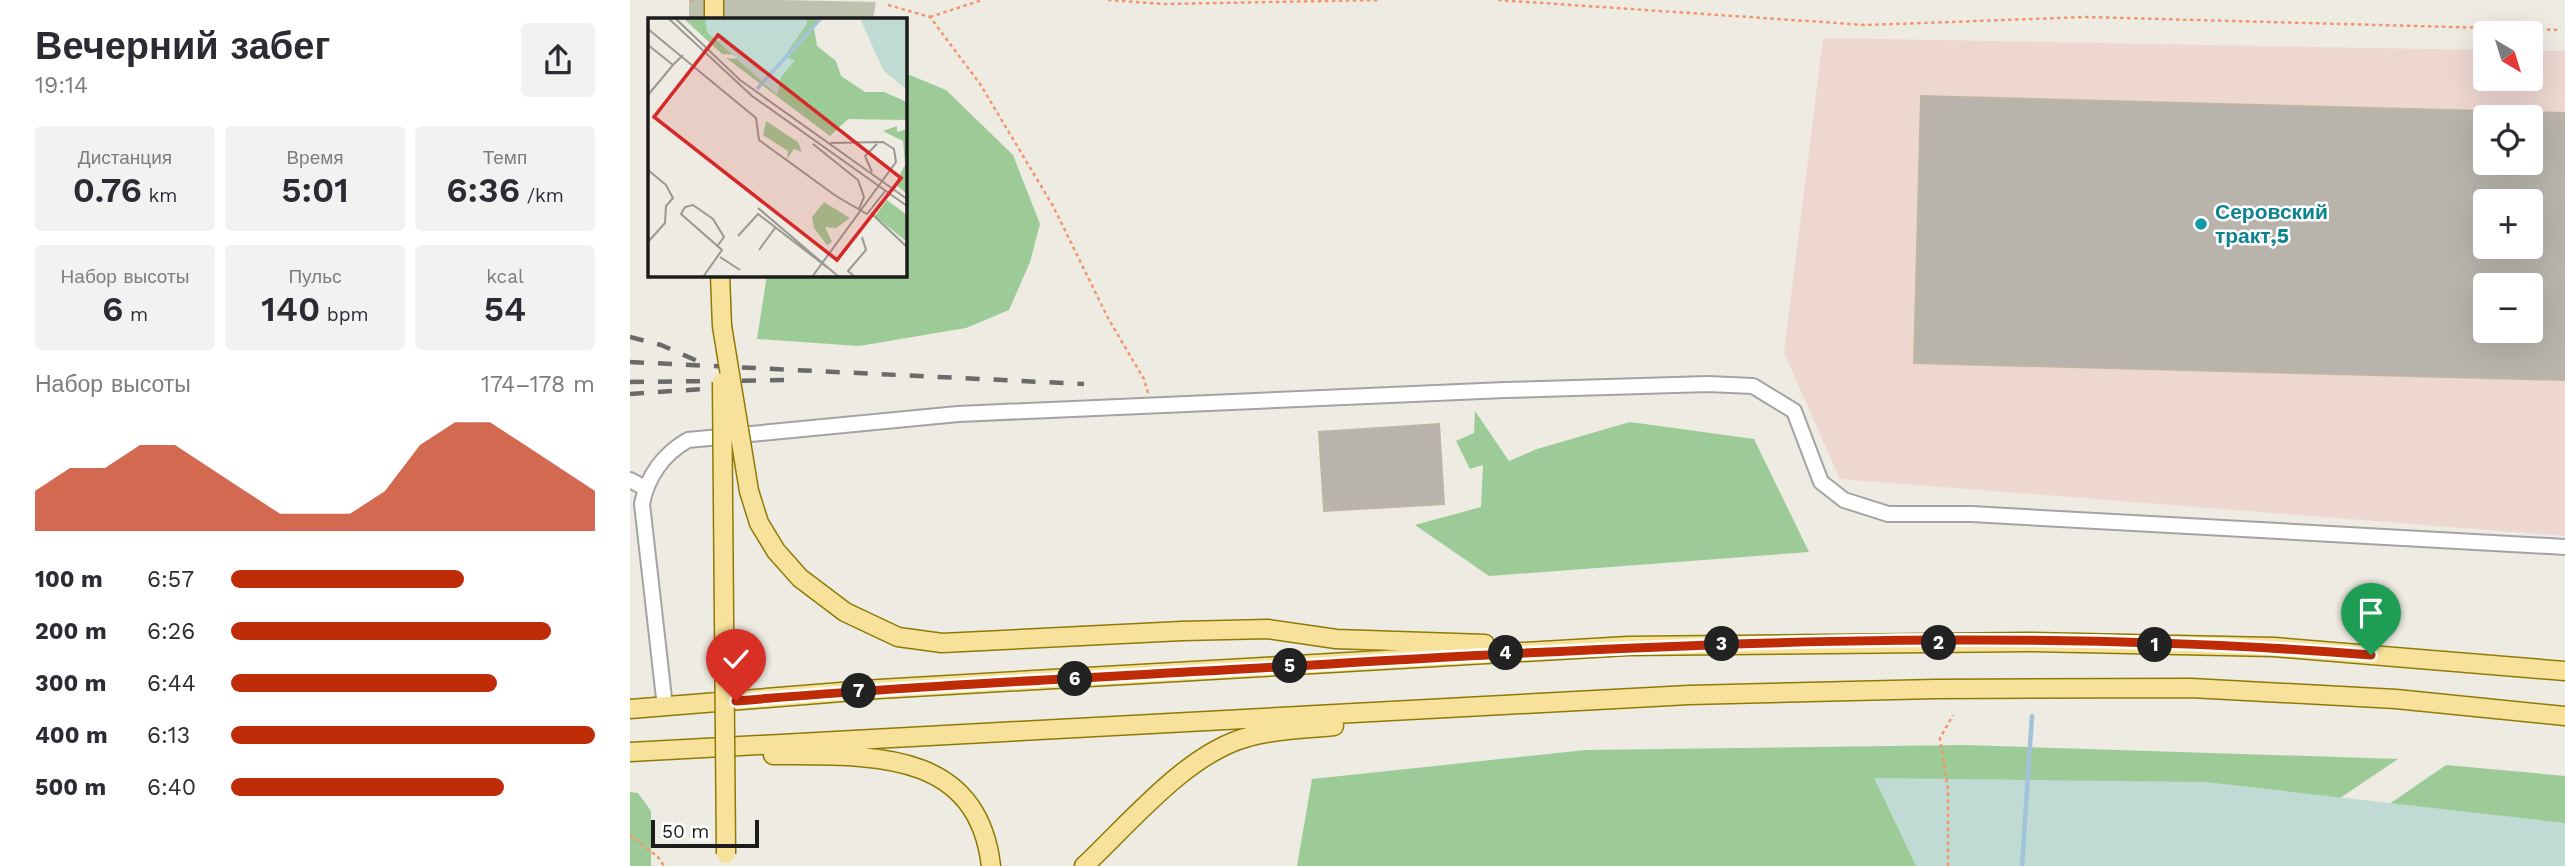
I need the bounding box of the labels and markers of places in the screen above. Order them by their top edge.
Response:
place label: Серовский тракт,5 [2215,199,2328,248]
marker: Серовский тракт,5 [2193,216,2209,232]
pin [2341,583,2401,655]
pin: 3 [1704,626,1740,662]
pin: 2 [1922,626,1956,660]
pin: 1 [2138,628,2172,662]
pin [706,629,766,701]
pin: 4 [1488,636,1524,670]
pin: 5 [1272,648,1308,684]
pin: 6 [1058,662,1092,696]
pin: 7 [842,674,876,708]

